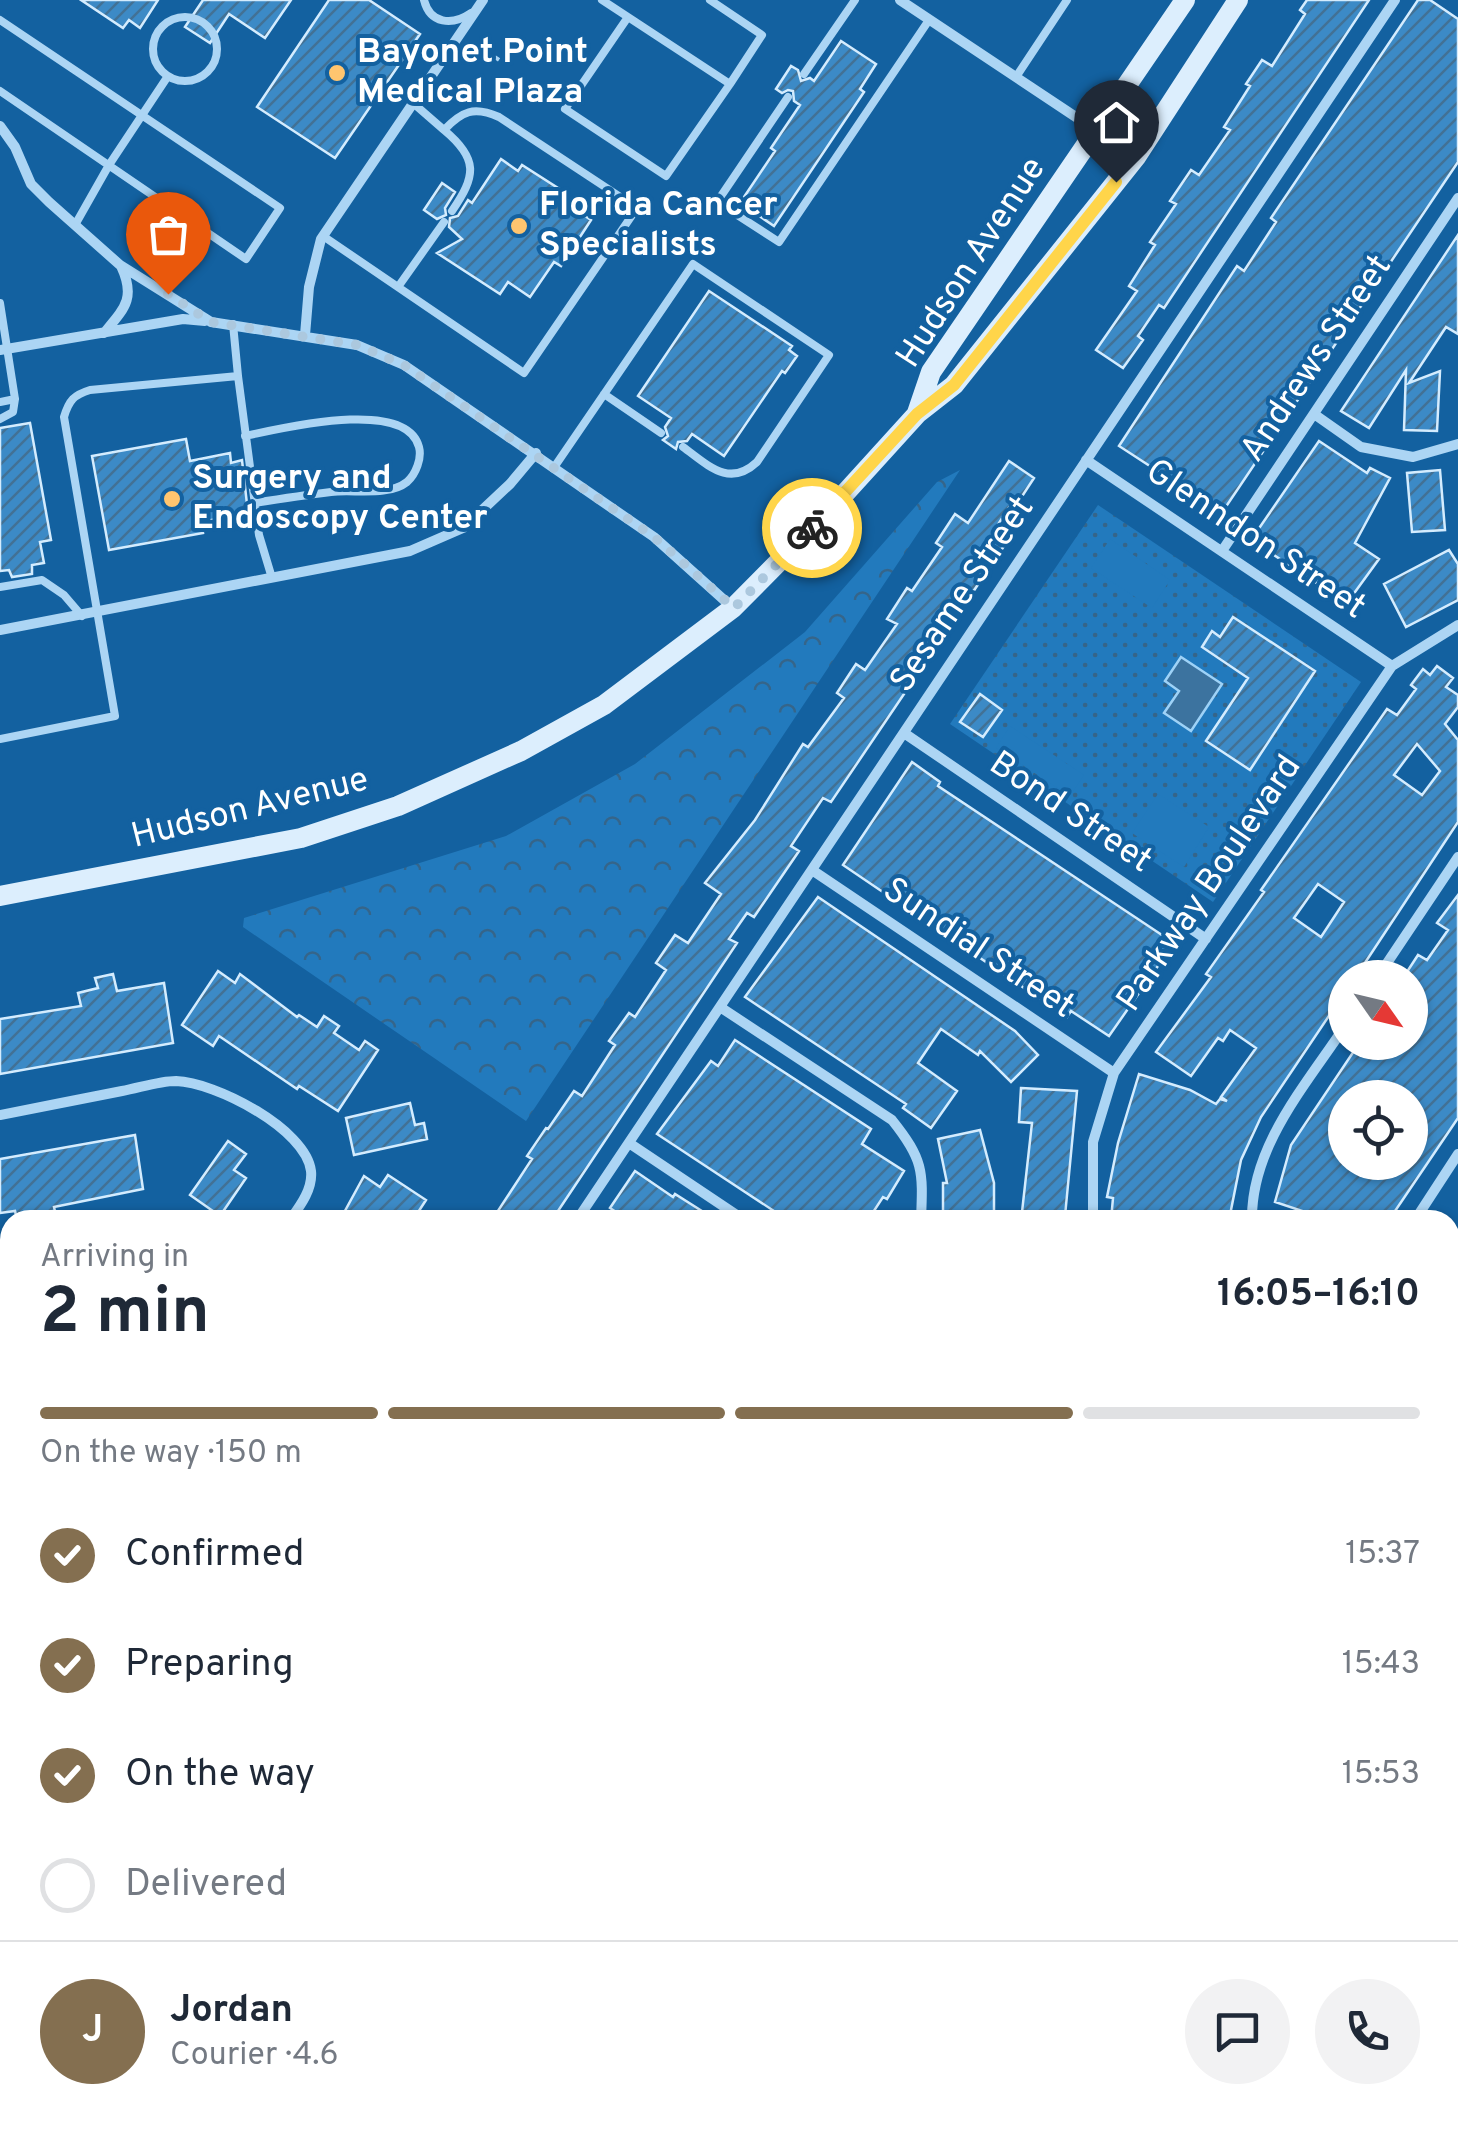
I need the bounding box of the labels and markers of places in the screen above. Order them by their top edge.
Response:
place label: Bayonet Point Medical Plaza [357,31,588,115]
marker: Bayonet Point Medical Plaza [326,62,348,84]
pin [1074,80,1159,183]
place label: Florida Cancer Specialists [539,184,778,268]
pin [126,192,211,295]
marker: Florida Cancer Specialists [508,215,530,237]
place label: Surgery and Endoscopy Center [192,457,488,541]
marker: Surgery and Endoscopy Center [161,488,183,510]

